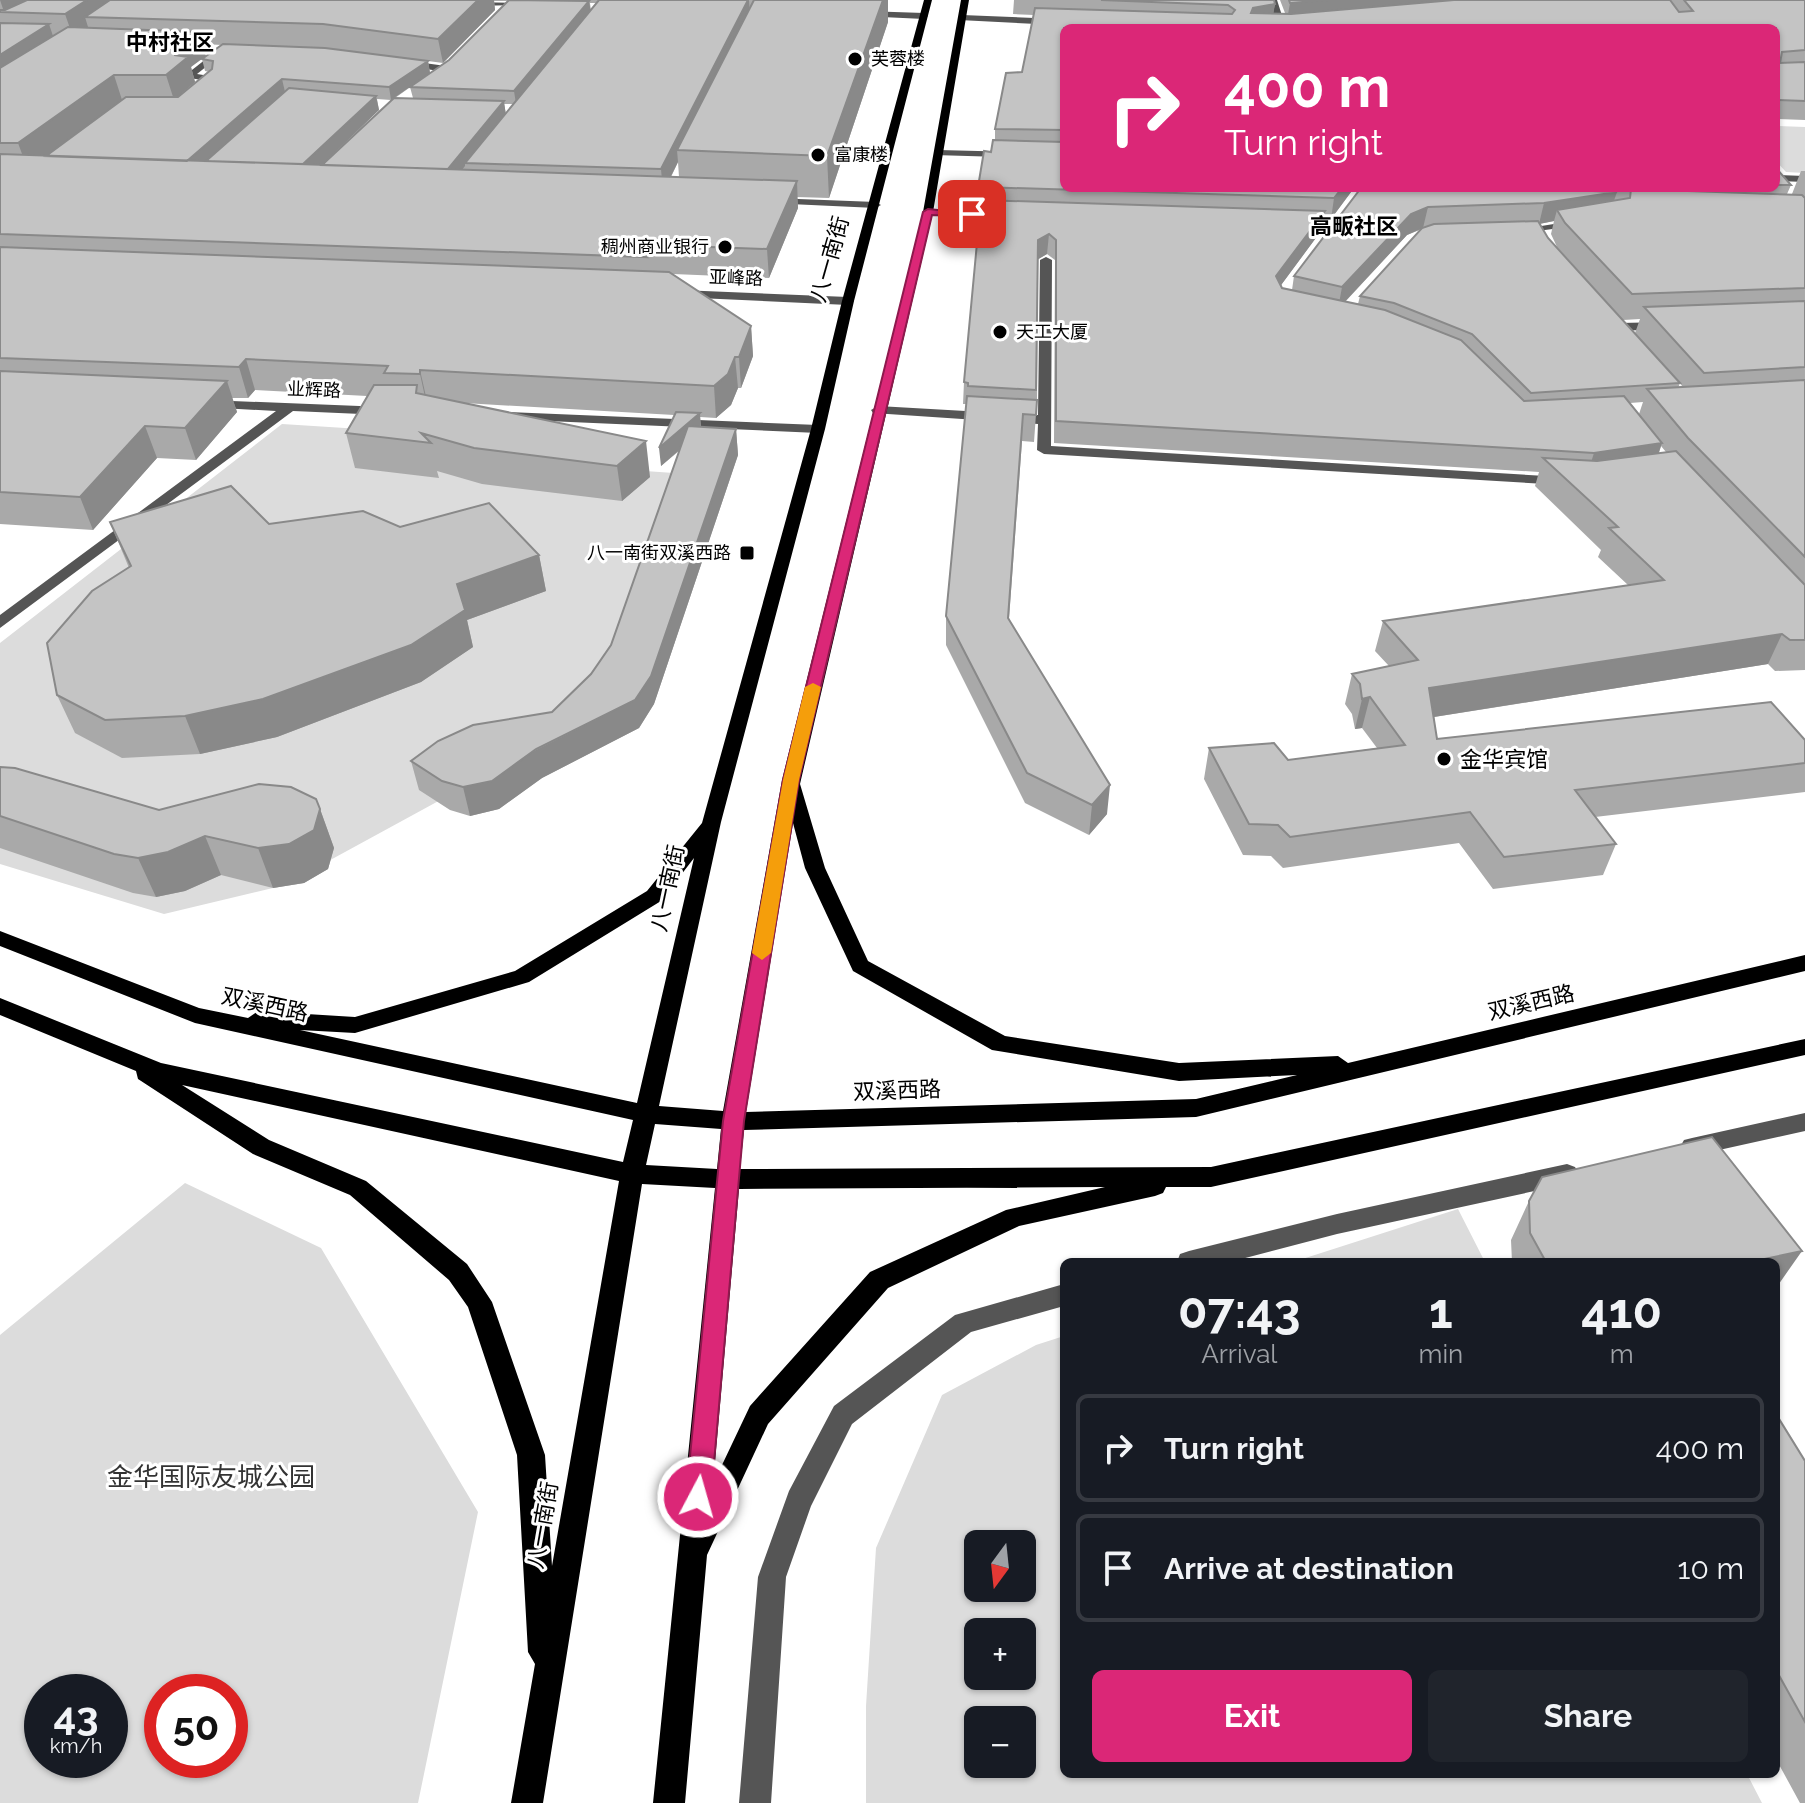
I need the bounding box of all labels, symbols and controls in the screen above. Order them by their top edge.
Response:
district label: 中村社区 [126,29,214,55]
place label: 芙蓉楼 [871,48,925,69]
marker: 芙蓉楼 [846,50,864,68]
text: 400 m [1224,54,1390,120]
icon: right [1092,56,1196,160]
text: Turn right [1224,121,1383,163]
place label: 富康楼 [834,144,888,165]
marker: 富康楼 [809,146,827,164]
pin [938,180,1006,248]
icon: arrive [950,192,994,236]
street label: 八一南街 [804,213,854,305]
district label: 高畈社区 [1310,213,1398,239]
place label: 稠州商业银行 [601,236,709,257]
marker: 稠州商业银行 [716,238,734,256]
street label: 亚峰路 [709,266,763,289]
place label: 天工大厦 [1016,321,1088,342]
marker: 天工大厦 [991,323,1009,341]
street label: 业辉路 [287,378,341,401]
place label: 八一南街双溪西路 [587,542,731,563]
marker: 八一南街双溪西路 [738,544,756,562]
place label: 金华宾馆 [1460,746,1548,772]
marker: 金华宾馆 [1435,750,1453,768]
street label: 八一南街 [645,842,689,934]
street label: 双溪西路 [1485,979,1577,1025]
street label: 双溪西路 [219,982,311,1026]
street label: 双溪西路 [853,1075,941,1105]
text: 07:43 [1178,1283,1301,1339]
text: 1 [1429,1283,1453,1339]
text: 410 [1581,1283,1662,1339]
text: Arrival [1201,1339,1277,1369]
text: min [1419,1339,1463,1369]
text: m [1610,1339,1634,1369]
icon: right [1096,1426,1140,1470]
text: Turn right [1164,1431,1304,1466]
text: 400 m [1656,1431,1744,1466]
position arrow [656,1455,740,1539]
park label: 金华国际友城公园 [107,1462,315,1492]
street label: 八一南街 [522,1479,562,1571]
north arrow [964,1530,1036,1602]
map controls [964,1530,1036,1778]
icon: arrive [1096,1546,1140,1590]
text: Arrive at destination [1164,1551,1454,1586]
text: 10 m [1678,1551,1744,1586]
button: + [964,1618,1036,1690]
button: Exit [1092,1670,1412,1762]
button: Share [1428,1670,1748,1762]
speed limit sign: 50 [144,1674,248,1778]
text: 43 [53,1692,99,1739]
button: − [964,1706,1036,1778]
text: km/h [50,1734,102,1758]

